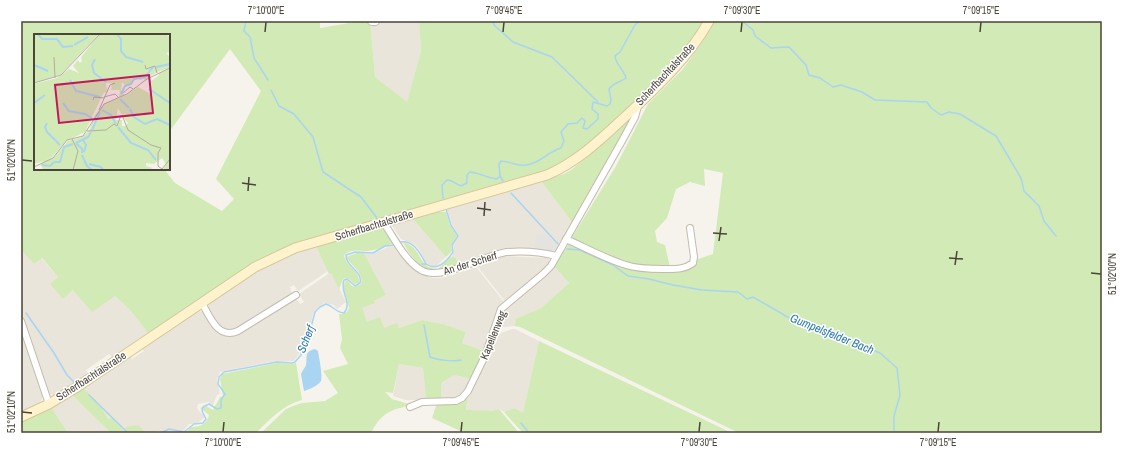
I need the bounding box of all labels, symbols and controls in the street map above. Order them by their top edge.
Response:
text: 7°10'00"E [248,4,284,17]
text: 7°09'45"E [486,4,522,17]
text: 7°09'30"E [724,4,760,17]
text: 7°09'15"E [963,4,999,17]
inset map [34,34,170,170]
street label: Scherfbachtalstraße [632,40,698,108]
text: 51°02'00"N [5,139,18,181]
street label: Scherfbachtalstraße [333,207,415,243]
street label: An der Scherf [441,248,499,278]
text: 51°02'00"N [1106,253,1119,295]
street label: Kapellenweg [477,308,509,362]
water label: Gumpelsfelder Bach [788,310,876,358]
water label: Scherf [293,322,319,355]
street label: Scherfbachtalstraße [53,348,129,404]
text: 51°02'10"N [5,391,18,433]
text: 7°10'00"E [205,436,241,449]
text: 7°09'45"E [443,436,479,449]
text: 7°09'30"E [681,436,717,449]
text: 7°09'15"E [920,436,956,449]

